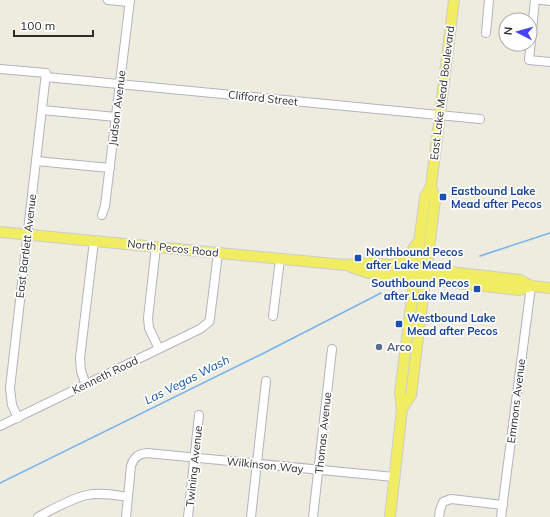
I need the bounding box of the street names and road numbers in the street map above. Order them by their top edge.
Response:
street label: East Lake Mead Boulevard [427,25,457,161]
street label: Judson Avenue [105,69,129,147]
street label: Clifford Street [227,87,299,109]
street label: East Bartlett Avenue [13,193,39,299]
street label: North Pecos Road [127,236,219,260]
street label: Kenneth Road [70,353,140,397]
street label: Emmons Avenue [504,358,528,444]
street label: Thomas Avenue [312,391,334,475]
street label: Twining Avenue [183,425,205,507]
street label: Wilkinson Way [226,454,304,476]

